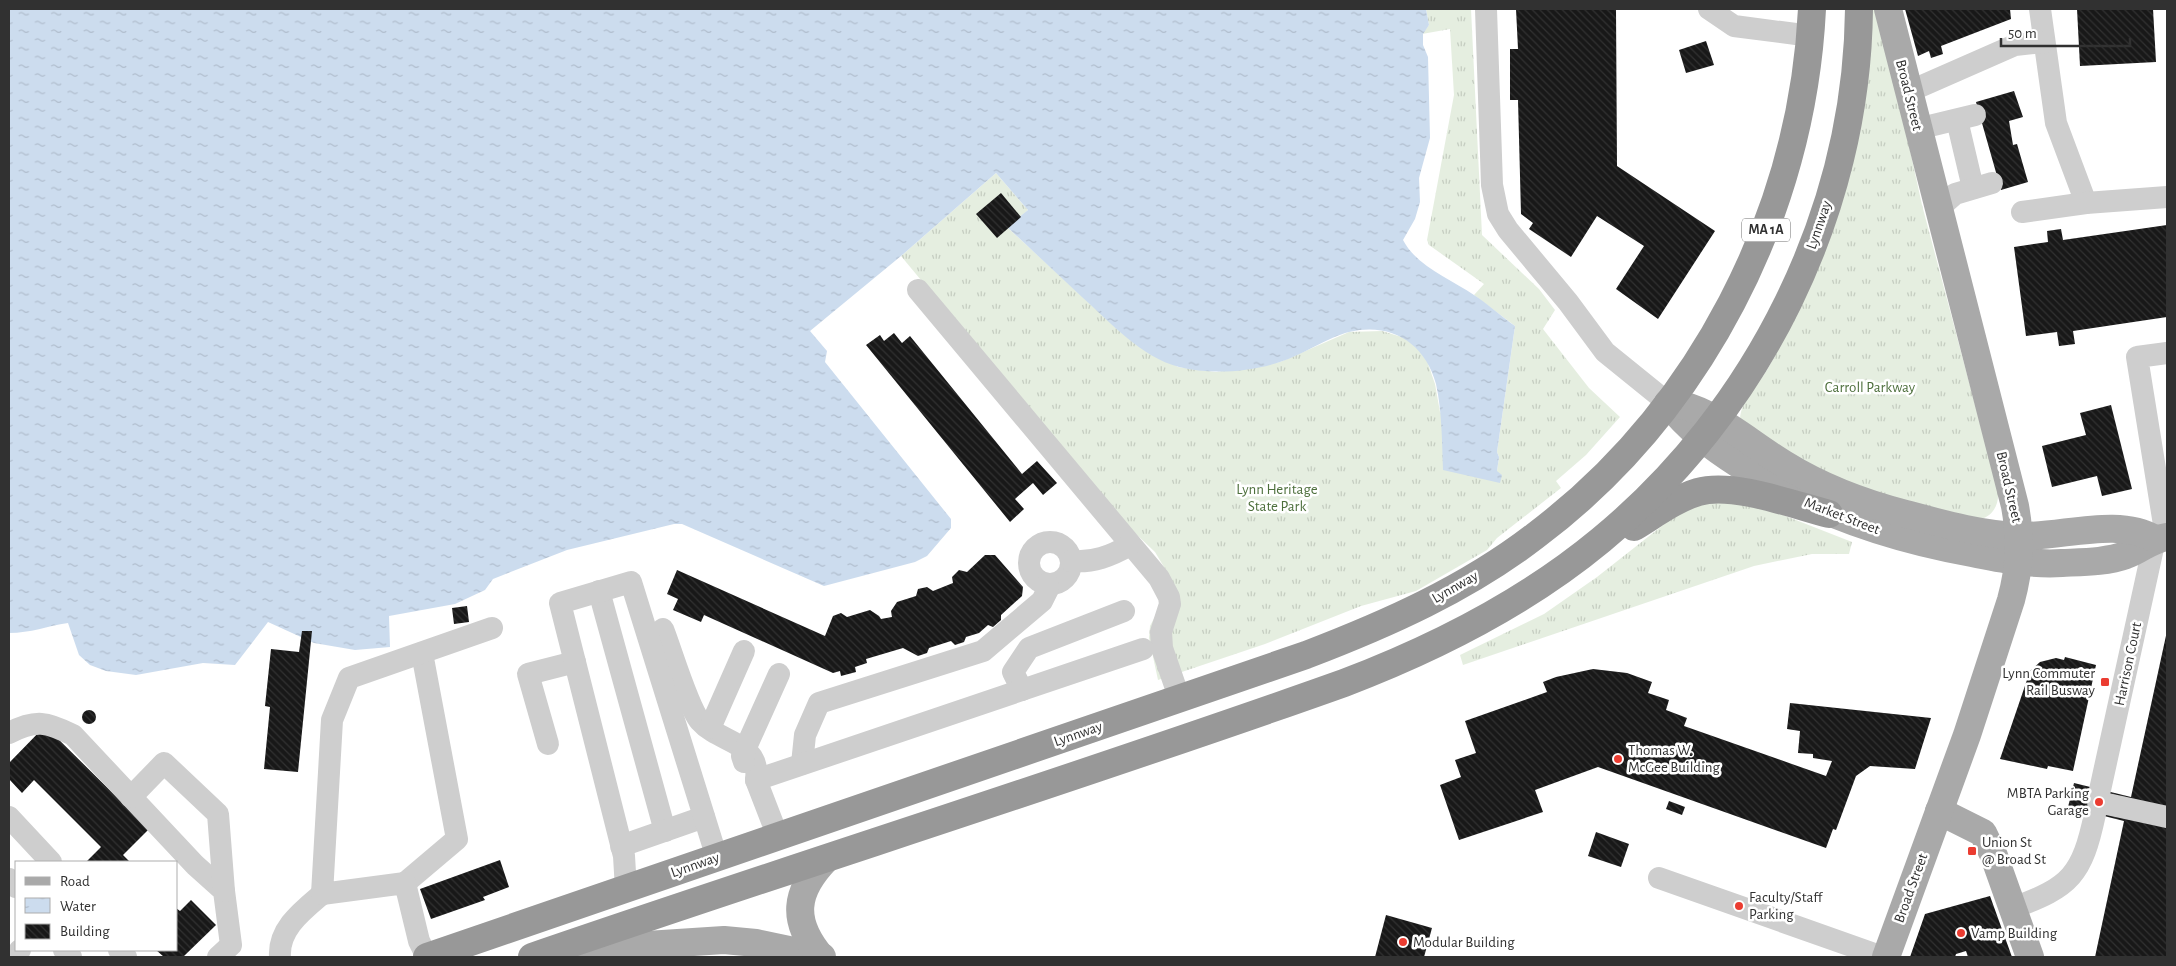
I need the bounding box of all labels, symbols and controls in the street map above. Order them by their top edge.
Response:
scale bar [2001,15,2130,47]
text: 50 m [2008,26,2037,41]
street label: Broad Street [1893,58,1925,132]
street label: Lynnway [1804,198,1834,251]
road number: MA 1A [1742,218,1790,242]
park label: Carroll Parkway [1825,380,1916,395]
street label: Broad Street [1994,450,2025,524]
park label: Lynn Heritage State Park [1236,482,1318,514]
street label: Market Street [1802,495,1882,537]
street label: Lynnway [1429,568,1481,606]
street label: Harrison Court [2112,621,2144,707]
place label: Lynn Commuter Rail Busway [2002,666,2096,698]
marker: Lynn Commuter Rail Busway [2099,676,2111,688]
street label: Lynnway [1052,719,1105,749]
place label: Thomas W. McGee Building [1628,743,1720,775]
marker: Thomas W. McGee Building [1612,753,1624,765]
place label: MBTA Parking Garage [2007,786,2090,818]
marker: MBTA Parking Garage [2093,796,2105,808]
place label: Union St @ Broad St [1982,835,2046,867]
marker: Union St @ Broad St [1966,845,1978,857]
street label: Lynnway [669,850,722,880]
street label: Broad Street [1892,851,1931,925]
legend [15,861,178,951]
text: Road [60,874,90,889]
place label: Faculty/Staff Parking [1749,890,1824,922]
text: Water [60,899,96,914]
marker: Faculty/Staff Parking [1733,900,1745,912]
text: Building [60,924,110,939]
place label: Vamp Building [1971,926,2058,941]
marker: Vamp Building [1955,927,1967,939]
place label: Modular Building [1413,935,1515,950]
marker: Modular Building [1397,936,1409,948]

